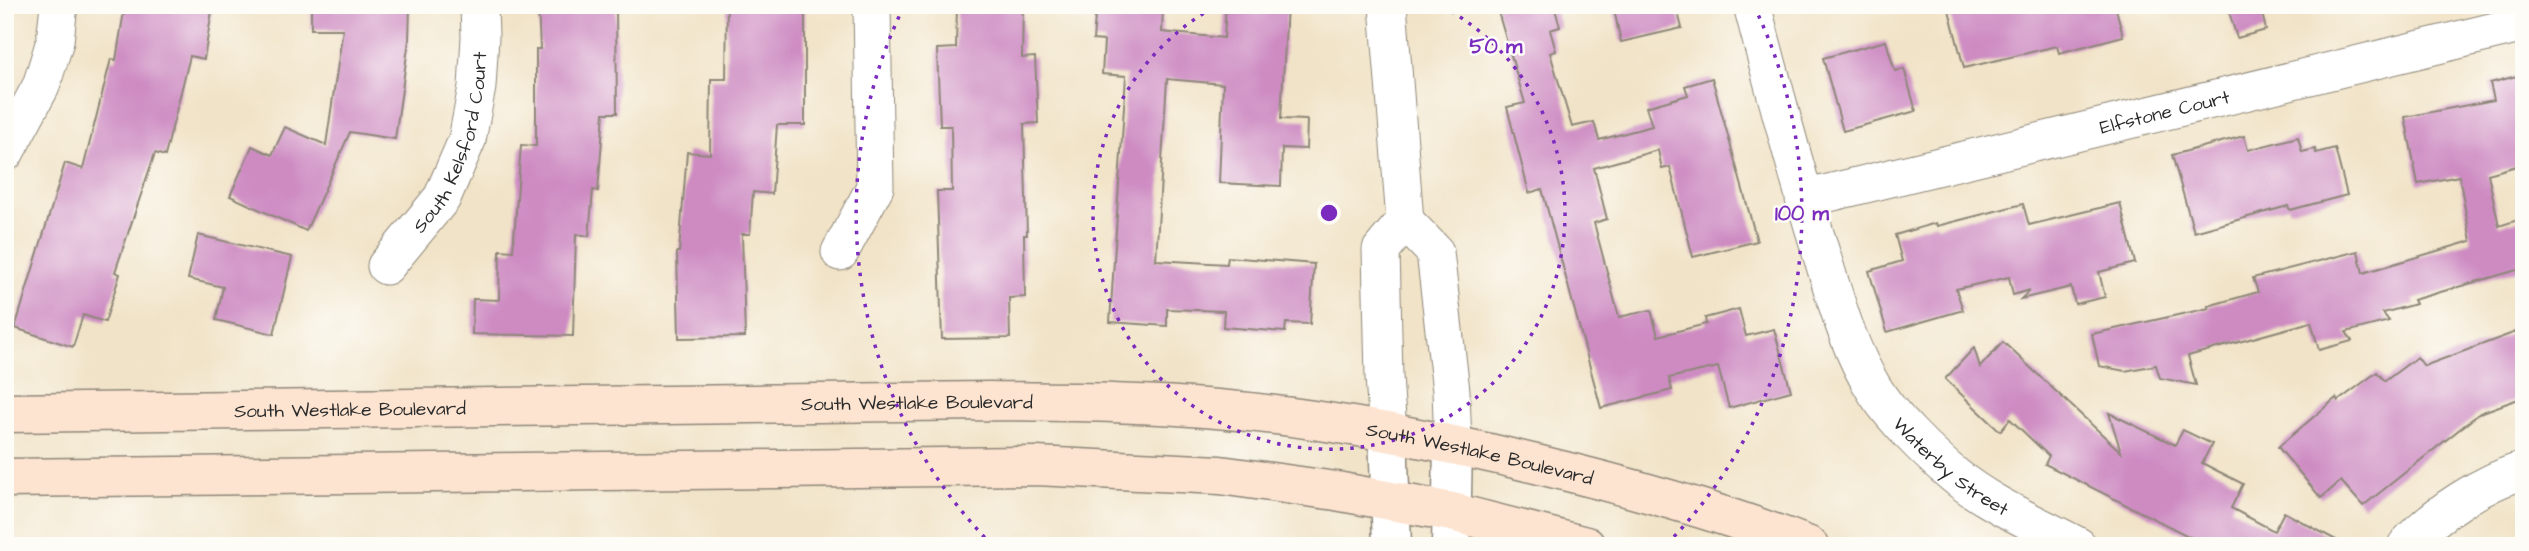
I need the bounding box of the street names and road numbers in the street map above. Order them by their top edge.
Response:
street label: South Kelsford Court [407,51,494,239]
street label: Elfstone Court [2097,84,2233,142]
street label: South Westlake Boulevard [801,389,1033,418]
street label: South Westlake Boulevard [234,395,466,425]
street label: Waterby Street [1886,412,2014,523]
street label: South Westlake Boulevard [1364,417,1596,493]

